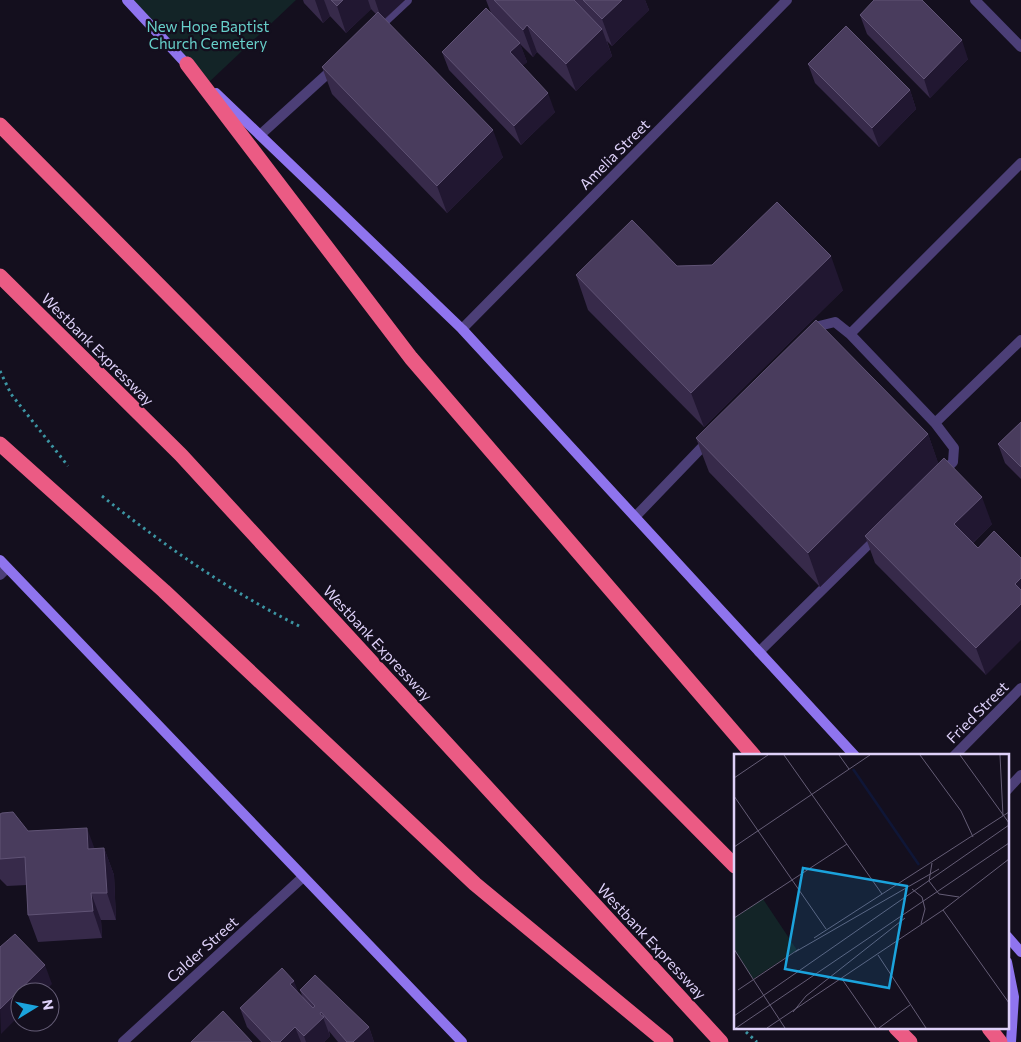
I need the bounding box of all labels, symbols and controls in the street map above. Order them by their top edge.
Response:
park label: New Hope Baptist Church Cemetery [146,17,270,52]
street label: Amelia Street [575,115,653,193]
street label: Westbank Expressway [38,289,158,409]
street label: Westbank Expressway [320,581,436,705]
street label: Fried Street [942,677,1012,747]
inset map [734,754,1008,1030]
street label: Westbank Expressway [594,879,710,1003]
street label: Calder Street [163,912,241,986]
north arrow [10,982,60,1032]
text: N [39,998,58,1011]

